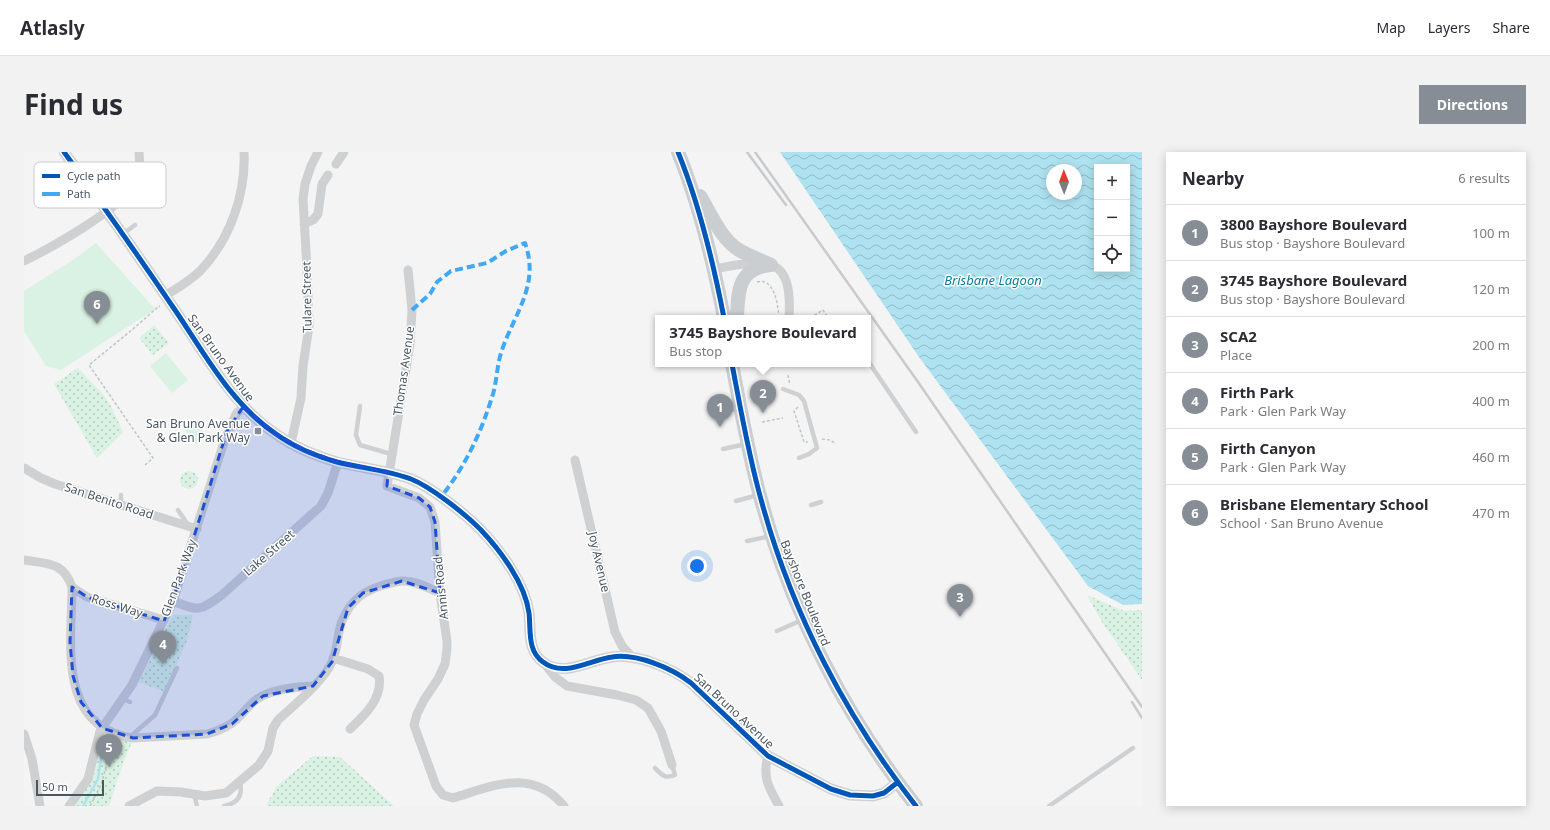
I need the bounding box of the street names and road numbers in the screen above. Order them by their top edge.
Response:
street label: Tulare Street [297,260,316,333]
street label: San Bruno Avenue [184,311,259,405]
street label: Thomas Avenue [389,325,418,417]
street label: San Benito Road [63,478,156,523]
street label: Lake Street [239,525,298,580]
street label: Joy Avenue [584,529,615,594]
street label: Glen Park Way [157,536,201,619]
street label: Bayshore Boulevard [776,537,834,648]
street label: Annis Road [429,556,452,620]
street label: Ross Way [89,590,146,622]
street label: San Bruno Avenue [691,669,778,752]

